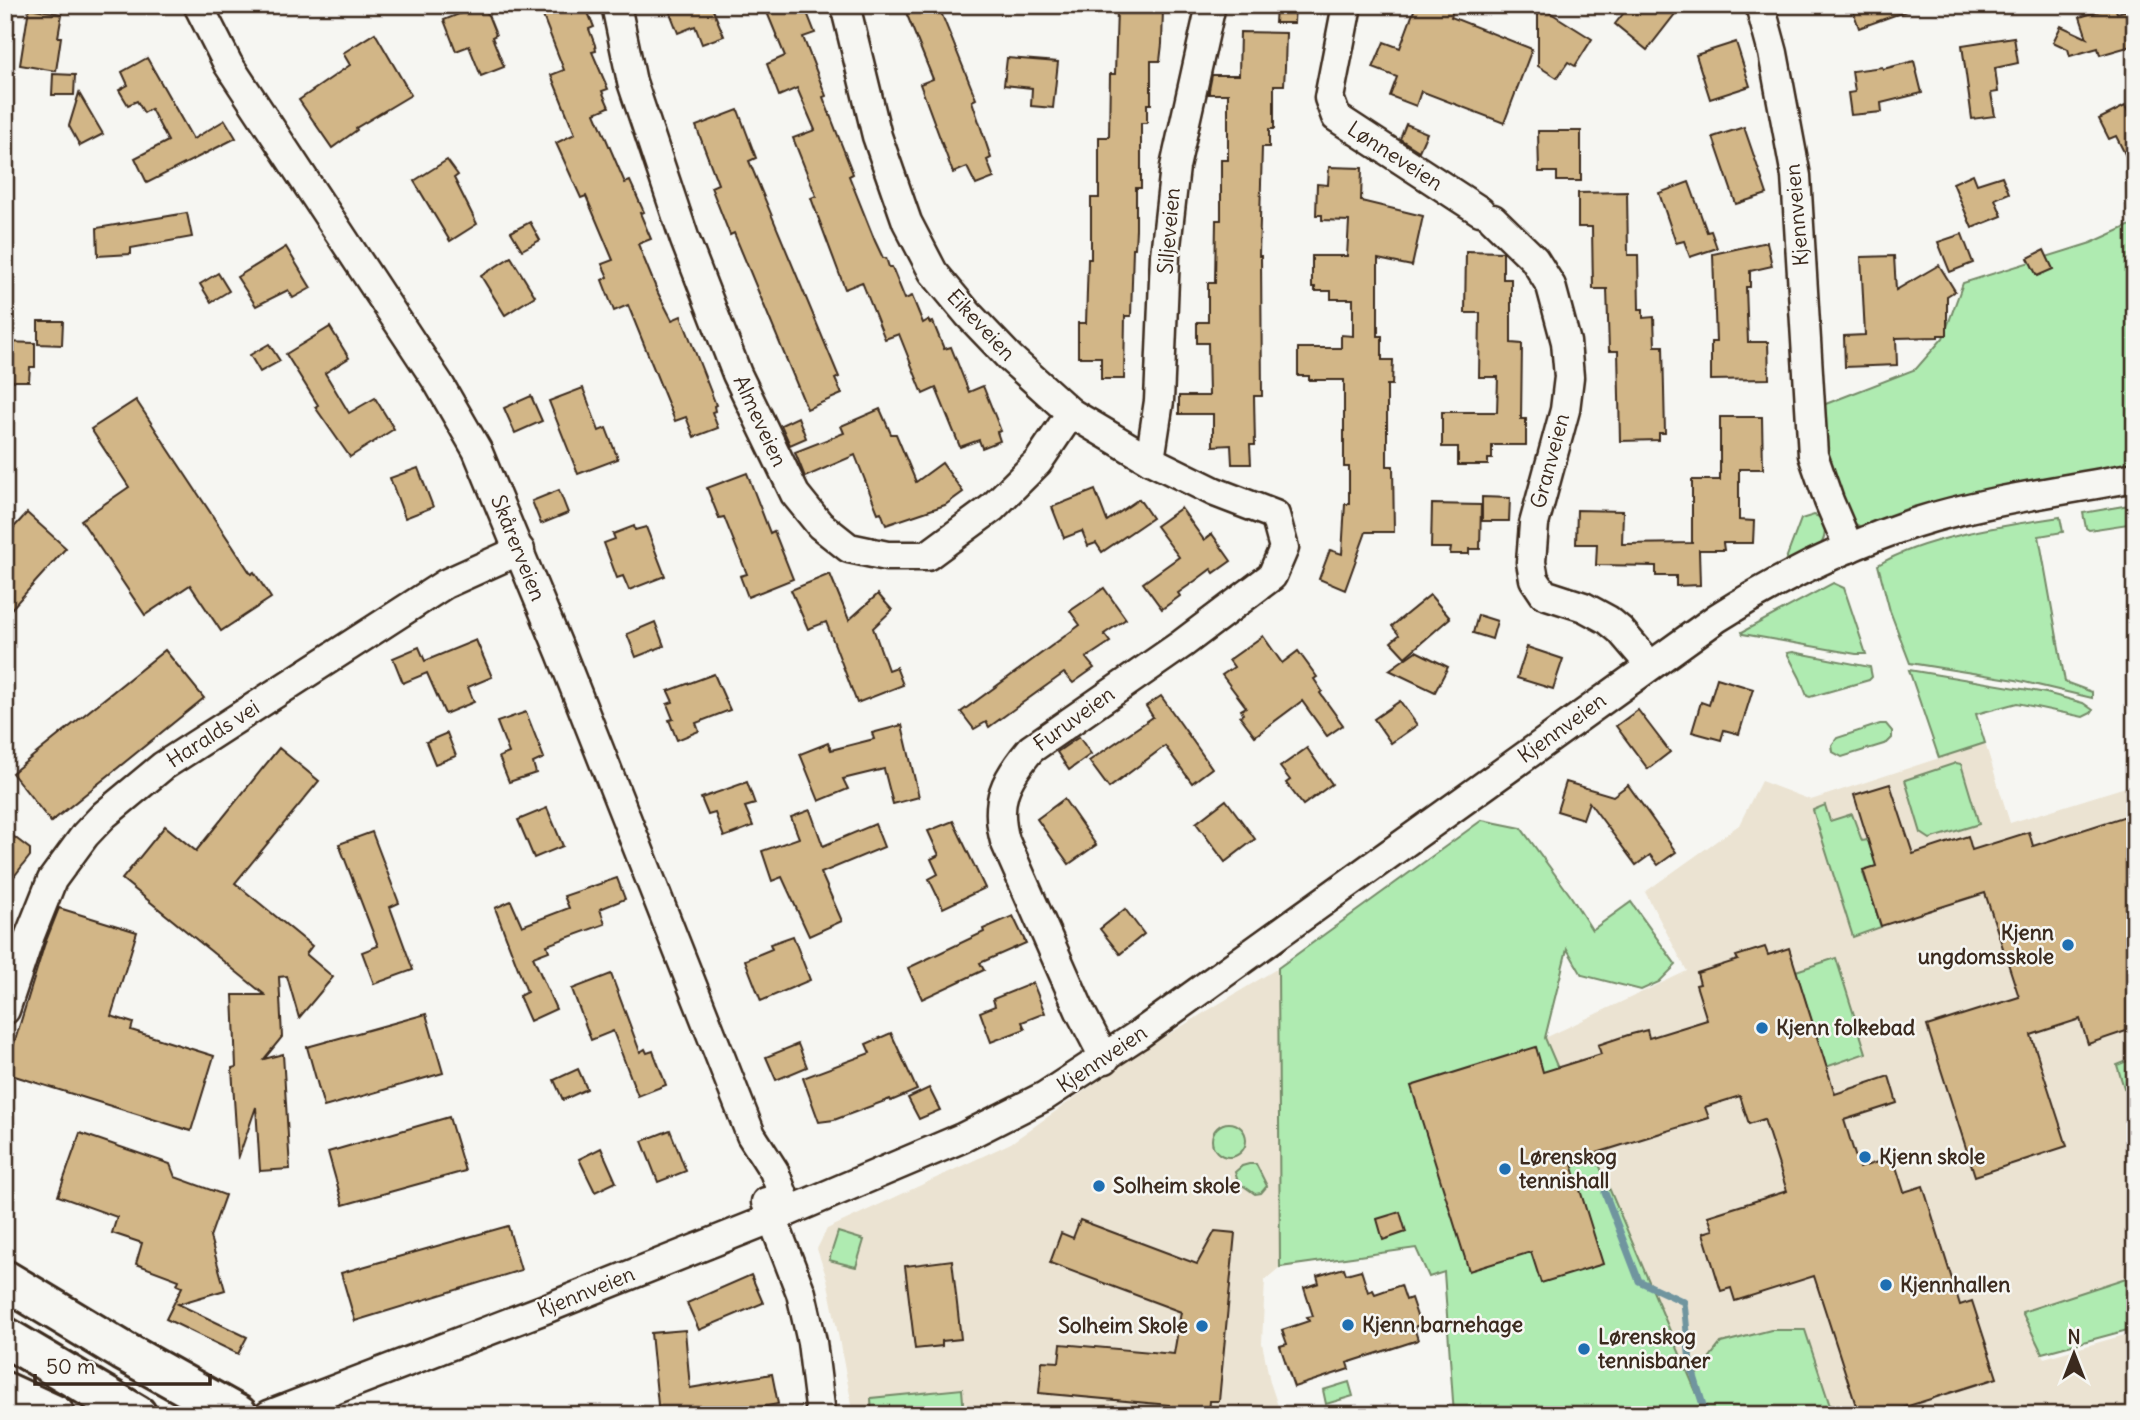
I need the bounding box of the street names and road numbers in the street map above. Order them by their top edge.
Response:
street label: Lønneveien [1343,115,1448,196]
street label: Kjennveien [1779,163,1814,267]
street label: Siljeveien [1151,187,1186,275]
street label: Eikeveien [941,283,1021,366]
street label: Almeveien [728,371,793,471]
street label: Granveien [1524,410,1575,511]
street label: Skårerveien [485,491,552,605]
street label: Furuveien [1028,680,1120,757]
street label: Kjennveien [1512,686,1611,769]
street label: Haralds vei [161,694,264,774]
street label: Kjennveien [1052,1019,1152,1099]
street label: Kjennveien [533,1260,639,1323]

